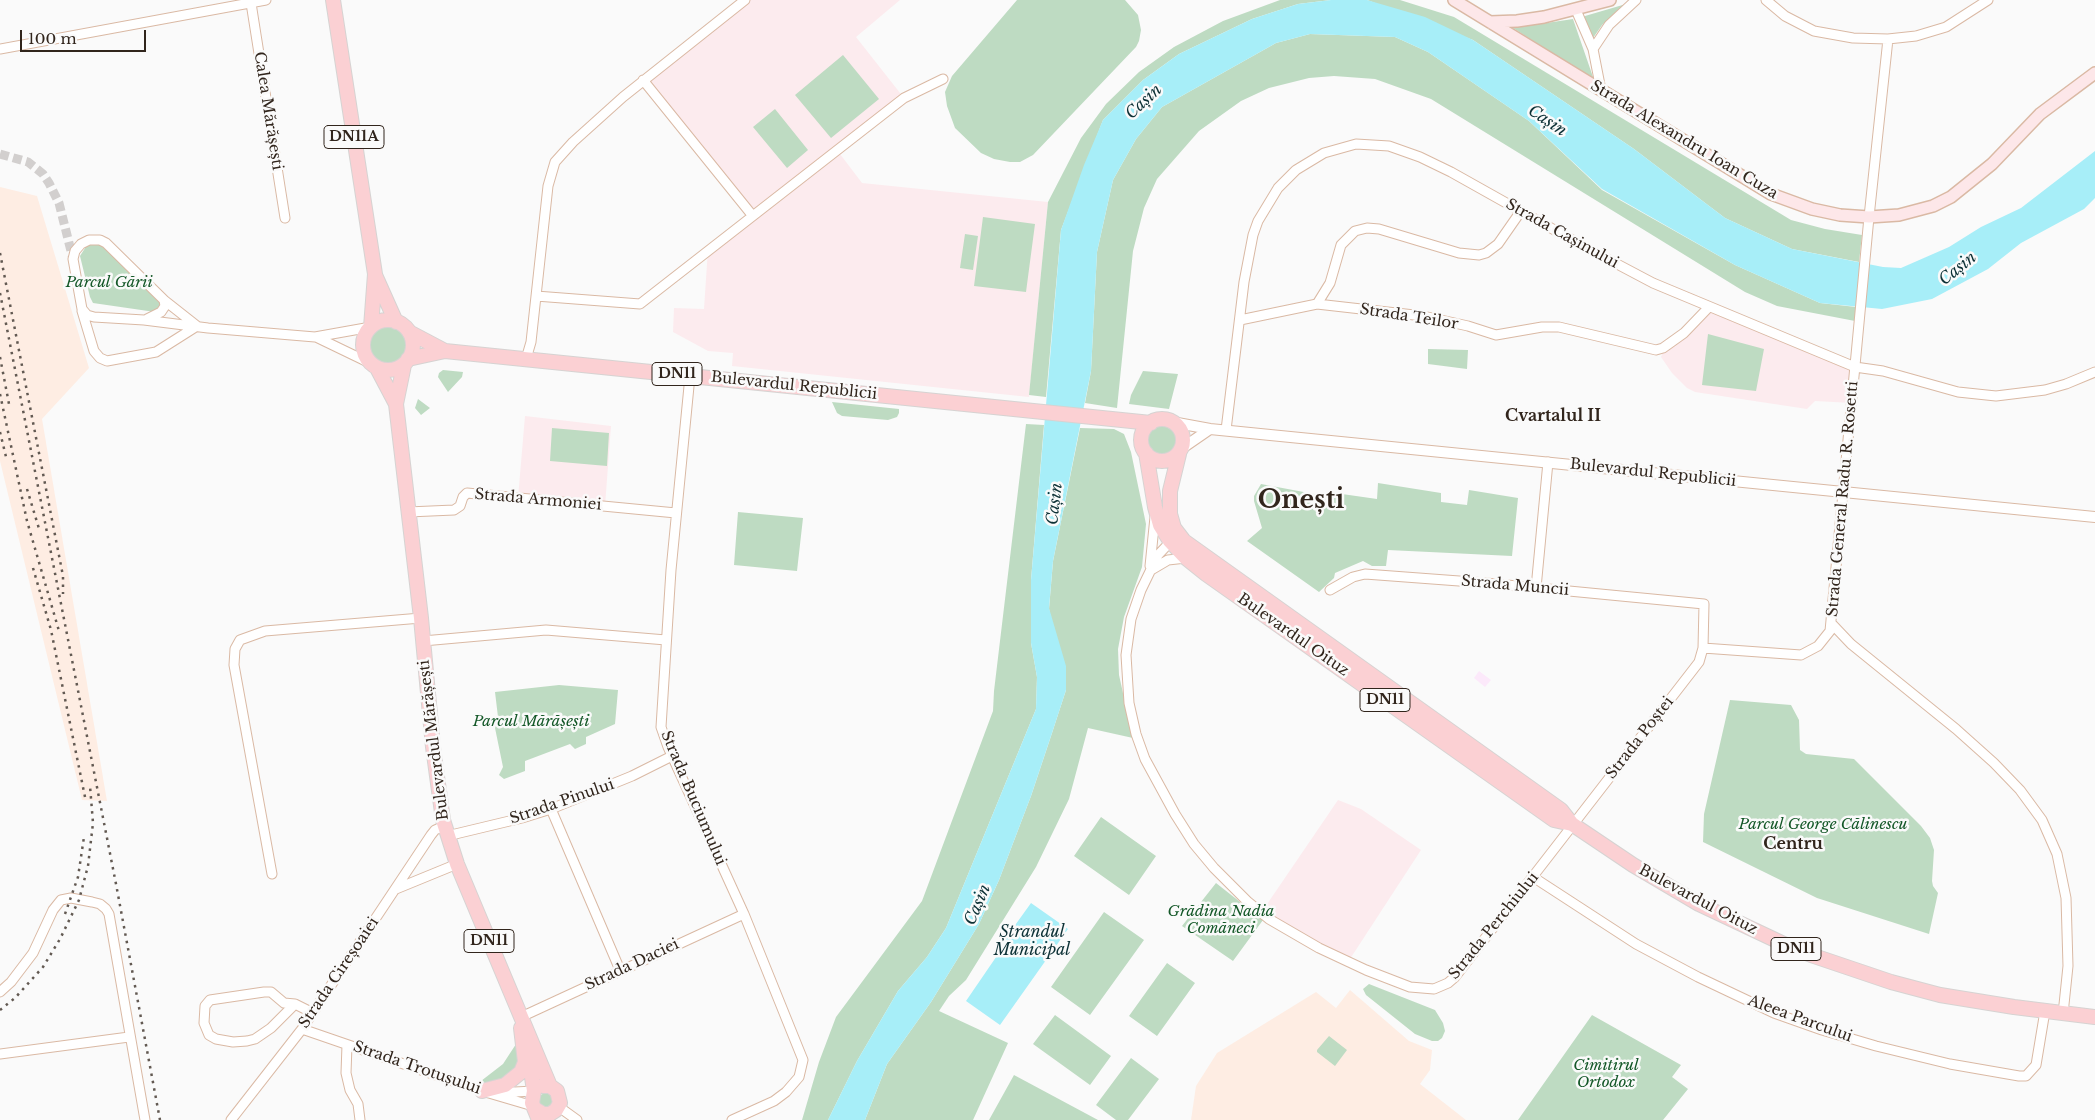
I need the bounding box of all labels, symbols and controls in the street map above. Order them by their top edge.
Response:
scale bar [22,20,149,52]
text: 100 m [28,29,77,48]
street label: Calea Mărășești [250,51,286,171]
street label: Strada Alexandru Ioan Cuza [1587,77,1781,203]
water label: Cașin [1122,81,1166,123]
water label: Cașin [1524,101,1570,141]
road number: DN11A [324,125,384,148]
street label: Strada Cașinului [1502,196,1622,272]
water label: Cașin [1935,248,1981,290]
park label: Parcul Gării [65,274,153,292]
street label: Strada Teilor [1358,300,1460,334]
road number: DN11 [652,362,702,386]
street label: Bulevardul Republicii [710,368,878,404]
street label: Strada General Radu R. Rosetti [1824,380,1862,618]
district label: Cvartalul II [1505,406,1601,426]
street label: Bulevardul Republicii [1569,455,1737,491]
water label: Cașin [1043,482,1067,526]
street label: Strada Armoniei [474,485,602,515]
district label: Onești [1258,486,1344,516]
street label: Strada Muncii [1460,572,1570,600]
street label: Bulevardul Oituz [1234,590,1352,680]
street label: Bulevardul Mărășești [415,659,453,821]
road number: DN11 [1360,688,1410,712]
street label: Strada Poștei [1602,693,1678,783]
park label: Parcul Mărășești [473,713,589,731]
street label: Strada Buciumului [657,728,729,868]
street label: Strada Pinului [507,776,617,828]
park label: Parcul George Călinescu [1739,816,1907,834]
district label: Centru [1763,834,1823,854]
street label: Bulevardul Oituz [1636,861,1760,939]
street label: Strada Perchiului [1445,869,1543,983]
water label: Cașin [961,882,995,928]
park label: Grădina Nadia Comăneci [1168,903,1274,938]
street label: Strada Cireșoaiei [295,914,383,1032]
water label: Ștrandul Municipal [994,922,1070,960]
road number: DN11 [464,929,514,952]
street label: Strada Daciei [582,935,682,995]
road number: DN11 [1771,938,1821,961]
street label: Aleea Parcului [1745,992,1855,1046]
street label: Strada Trotușului [351,1038,483,1098]
park label: Cimitirul Ortodox [1573,1057,1639,1092]

